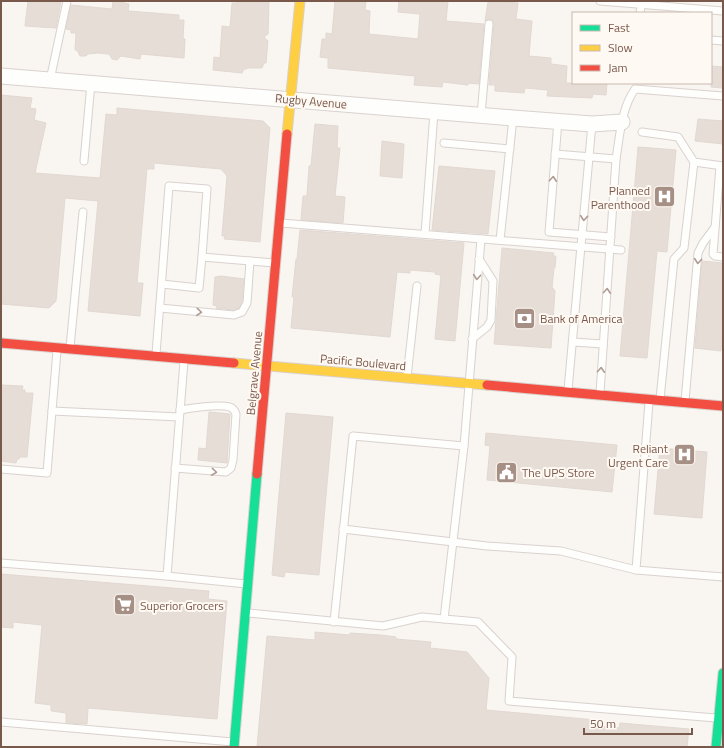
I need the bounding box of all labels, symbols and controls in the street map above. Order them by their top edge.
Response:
legend [572,12,712,84]
text: Fast [608,18,631,37]
text: Slow [608,38,633,57]
text: Jam [608,58,628,77]
street label: Rugby Avenue [274,88,348,114]
one-way arrow [549,176,558,183]
place label: Planned Parenthood [591,181,650,214]
hospital icon: Planned Parenthood [652,184,678,210]
one-way arrow [579,215,588,221]
one-way arrow [693,258,702,264]
one-way arrow [473,274,482,280]
one-way arrow [602,288,611,294]
bank icon: Bank of America [512,305,538,331]
one-way arrow [196,307,202,316]
place label: Bank of America [540,309,622,328]
street label: Belgrave Avenue [241,330,267,416]
street label: Pacific Boulevard [319,349,407,375]
one-way arrow [597,367,606,373]
place label: Reliant Urgent Care [608,439,669,472]
hospital icon: Reliant Urgent Care [671,442,697,468]
public building icon: The UPS Store [493,459,519,485]
place label: The UPS Store [522,463,594,482]
one-way arrow [211,467,217,476]
supermarket icon: Superior Grocers [112,592,138,618]
place label: Superior Grocers [140,596,224,615]
scale bar [584,710,692,736]
text: 50 m [590,714,616,733]

